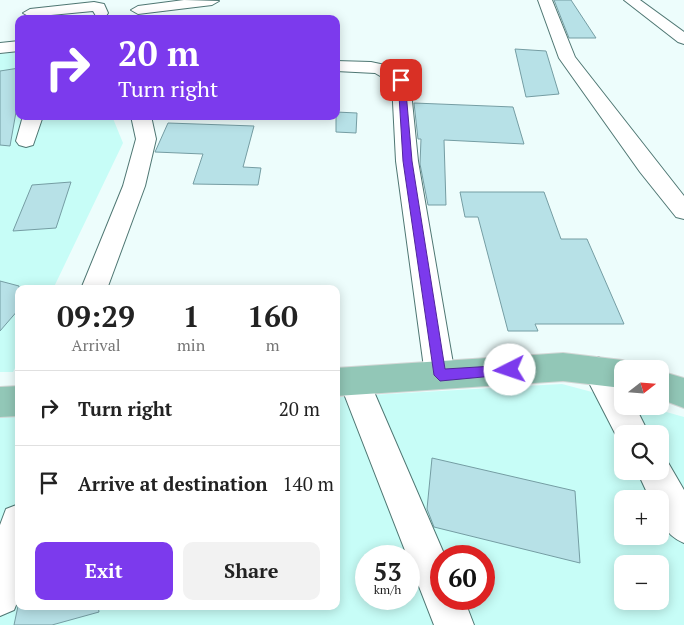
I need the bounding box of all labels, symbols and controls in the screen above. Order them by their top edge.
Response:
text: 20 m [118,30,199,76]
icon: right [35,35,100,100]
pin [380,59,422,101]
icon: arrive [387,66,415,94]
text: Turn right [118,74,218,103]
text: 09:29 [57,296,135,336]
text: 1 [183,296,200,336]
text: 160 [247,296,298,336]
text: Arrival [71,334,121,356]
text: min [177,334,205,356]
text: m [266,334,279,356]
position arrow [483,343,535,395]
north arrow [614,360,669,415]
map controls [614,360,669,610]
icon: right [35,394,63,422]
text: Turn right [78,396,172,421]
text: 20 m [279,396,320,421]
button: search [614,425,669,480]
icon: arrive [35,469,63,497]
text: Arrive at destination [78,471,267,496]
text: 140 m [282,471,334,496]
button: + [614,490,669,545]
button: Exit [35,542,173,600]
button: Share [183,542,320,600]
speed limit sign: 60 [430,545,495,610]
text: 53 [373,555,402,588]
button: − [614,555,669,610]
text: km/h [374,582,401,597]

